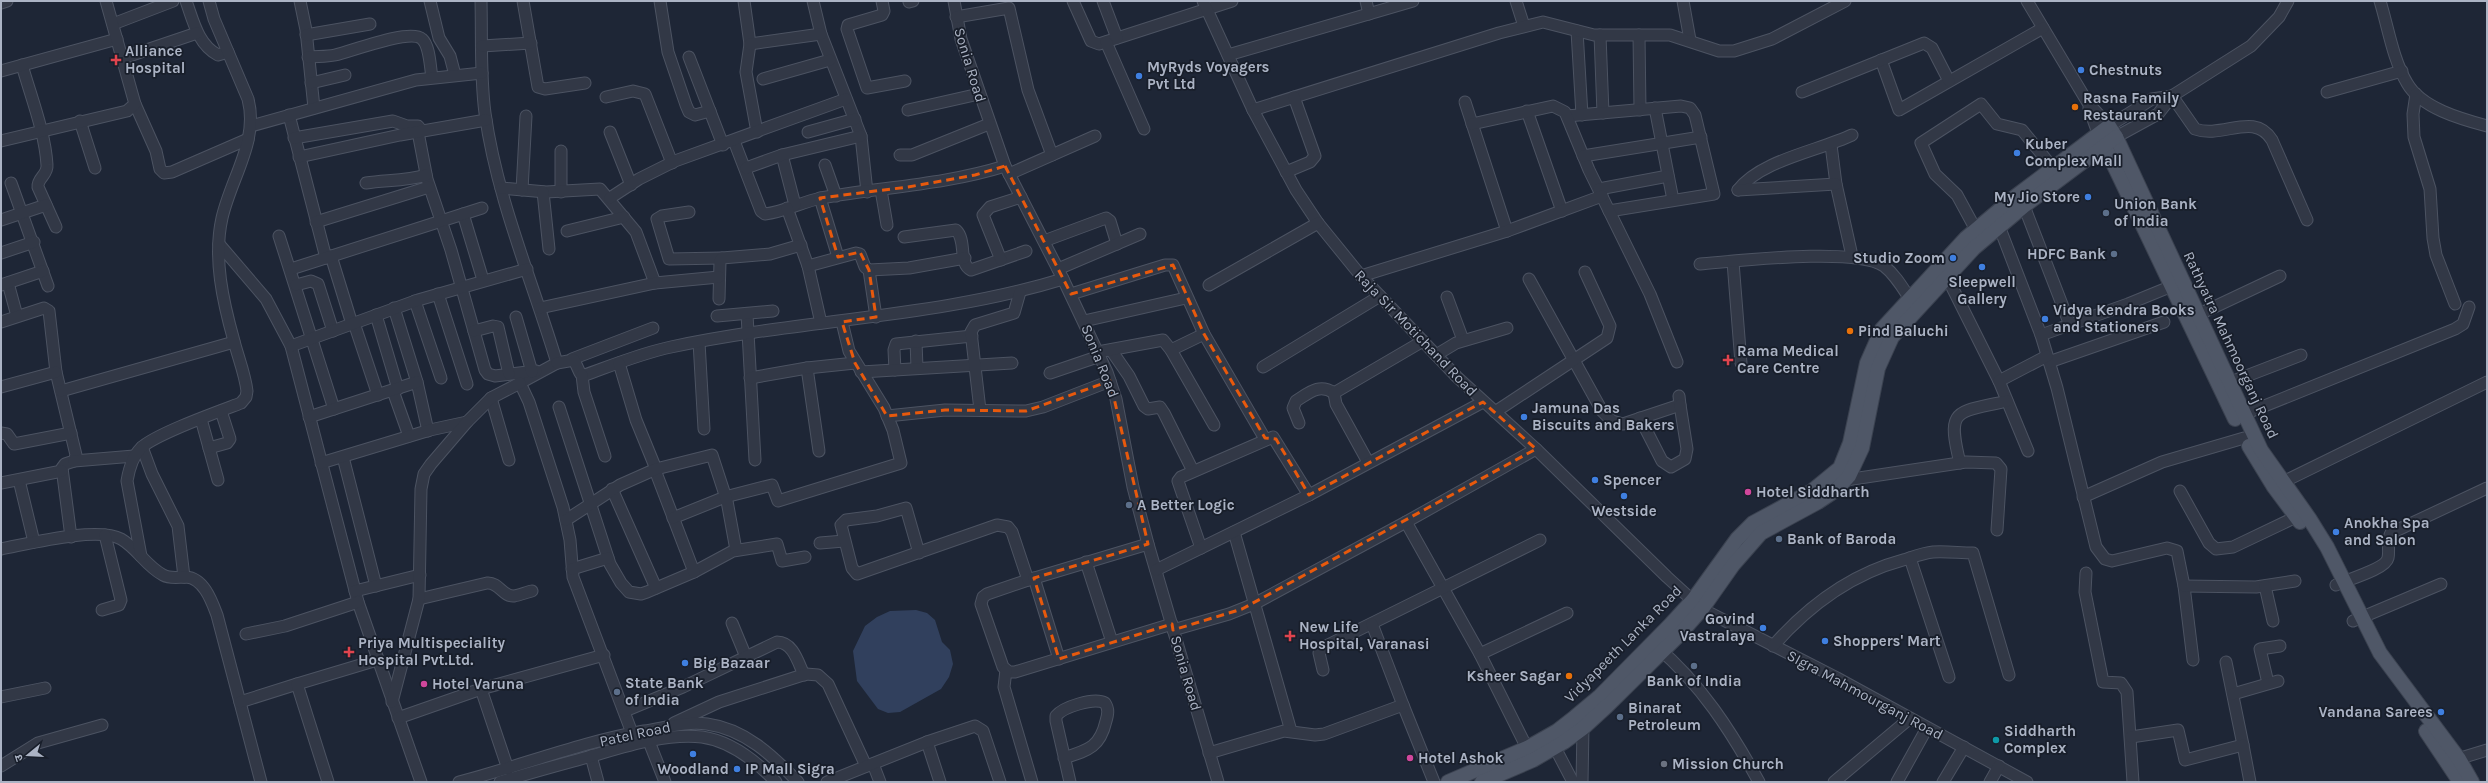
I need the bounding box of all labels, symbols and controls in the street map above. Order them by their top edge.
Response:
street label: Sonia Road [950,25,990,105]
place label: Alliance Hospital [125,42,185,77]
marker: Alliance Hospital [110,54,122,66]
place label: MyRyds Voyagers Pvt Ltd [1147,58,1270,93]
place label: Chestnuts [2089,61,2162,79]
marker: Chestnuts [2076,65,2086,75]
marker: MyRyds Voyagers Pvt Ltd [1134,71,1144,81]
place label: Rasna Family Restaurant [2083,89,2180,124]
marker: Rasna Family Restaurant [2070,102,2080,112]
place label: Kuber Complex Mall [2025,135,2122,170]
marker: Kuber Complex Mall [2012,148,2022,158]
place label: My Jio Store [1994,188,2080,206]
marker: My Jio Store [2083,192,2093,202]
place label: Union Bank of India [2114,195,2197,230]
marker: Union Bank of India [2101,208,2111,218]
place label: HDFC Bank [2027,245,2106,263]
place label: Studio Zoom [1853,249,1945,267]
marker: HDFC Bank [2109,249,2119,259]
street label: Rathyatra Mahmoorganj Road [2180,249,2282,441]
marker: Studio Zoom [1948,253,1958,263]
marker: Sleepwell Gallery [1977,262,1987,272]
street label: Raja Sir Motichand Road [1351,266,1481,400]
place label: Sleepwell Gallery [1948,273,2016,308]
place label: Vidya Kendra Books and Stationers [2053,301,2195,336]
marker: Vidya Kendra Books and Stationers [2040,314,2050,324]
street label: Sonia Road [1077,322,1123,400]
place label: Pind Baluchi [1858,322,1949,340]
marker: Pind Baluchi [1845,326,1855,336]
place label: Rama Medical Care Centre [1737,342,1839,377]
marker: Rama Medical Care Centre [1722,354,1734,366]
place label: Jamuna Das Biscuits and Bakers [1532,399,1675,434]
marker: Jamuna Das Biscuits and Bakers [1519,412,1529,422]
place label: Spencer [1603,471,1661,489]
marker: Spencer [1590,475,1600,485]
place label: Hotel Siddharth [1756,483,1869,501]
marker: Hotel Siddharth [1743,487,1753,497]
marker: Westside [1619,491,1629,501]
place label: A Better Logic [1137,496,1235,514]
marker: A Better Logic [1124,500,1134,510]
place label: Westside [1591,502,1657,520]
place label: Anokha Spa and Salon [2344,514,2430,549]
marker: Anokha Spa and Salon [2331,527,2341,537]
place label: Bank of Baroda [1787,530,1896,548]
marker: Bank of Baroda [1774,534,1784,544]
street label: Vidyapeeth Lanka Road [1561,582,1685,706]
place label: Govind Vastralaya [1680,610,1755,645]
place label: New Life Hospital, Varanasi [1299,618,1430,653]
marker: Govind Vastralaya [1758,623,1768,633]
marker: New Life Hospital, Varanasi [1284,630,1296,642]
place label: Shoppers' Mart [1833,632,1941,650]
street label: Sonia Road [1167,633,1205,713]
place label: Priya Multispeciality Hospital Pvt.Ltd. [358,634,506,669]
marker: Shoppers' Mart [1820,636,1830,646]
marker: Priya Multispeciality Hospital Pvt.Ltd. [343,646,355,658]
street label: SIgra Mahmourganj Road [1784,646,1946,744]
place label: Big Bazaar [693,654,770,672]
marker: Big Bazaar [680,658,690,668]
marker: Bank of India [1689,661,1699,671]
place label: Ksheer Sagar [1467,667,1561,685]
marker: Ksheer Sagar [1564,671,1574,681]
place label: Bank of India [1646,672,1742,690]
place label: State Bank of India [625,674,704,709]
place label: Hotel Varuna [432,675,524,693]
marker: Hotel Varuna [419,679,429,689]
marker: State Bank of India [612,687,622,697]
place label: Binarat Petroleum [1628,699,1701,734]
place label: Vandana Sarees [2319,703,2433,721]
marker: Vandana Sarees [2436,707,2446,717]
marker: Binarat Petroleum [1615,712,1625,722]
street label: Patel Road [598,718,672,750]
place label: Siddharth Complex [2004,722,2076,757]
north arrow [8,735,48,775]
marker: Siddharth Complex [1991,735,2001,745]
marker: Woodland [688,749,698,759]
place label: Hotel Ashok [1418,749,1503,767]
text: उ [12,752,26,763]
marker: Hotel Ashok [1405,753,1415,763]
place label: Mission Church [1672,755,1784,773]
marker: Mission Church [1659,759,1669,769]
place label: Woodland [657,760,729,778]
place label: IP Mall Sigra [745,760,835,778]
marker: IP Mall Sigra [732,764,742,774]

